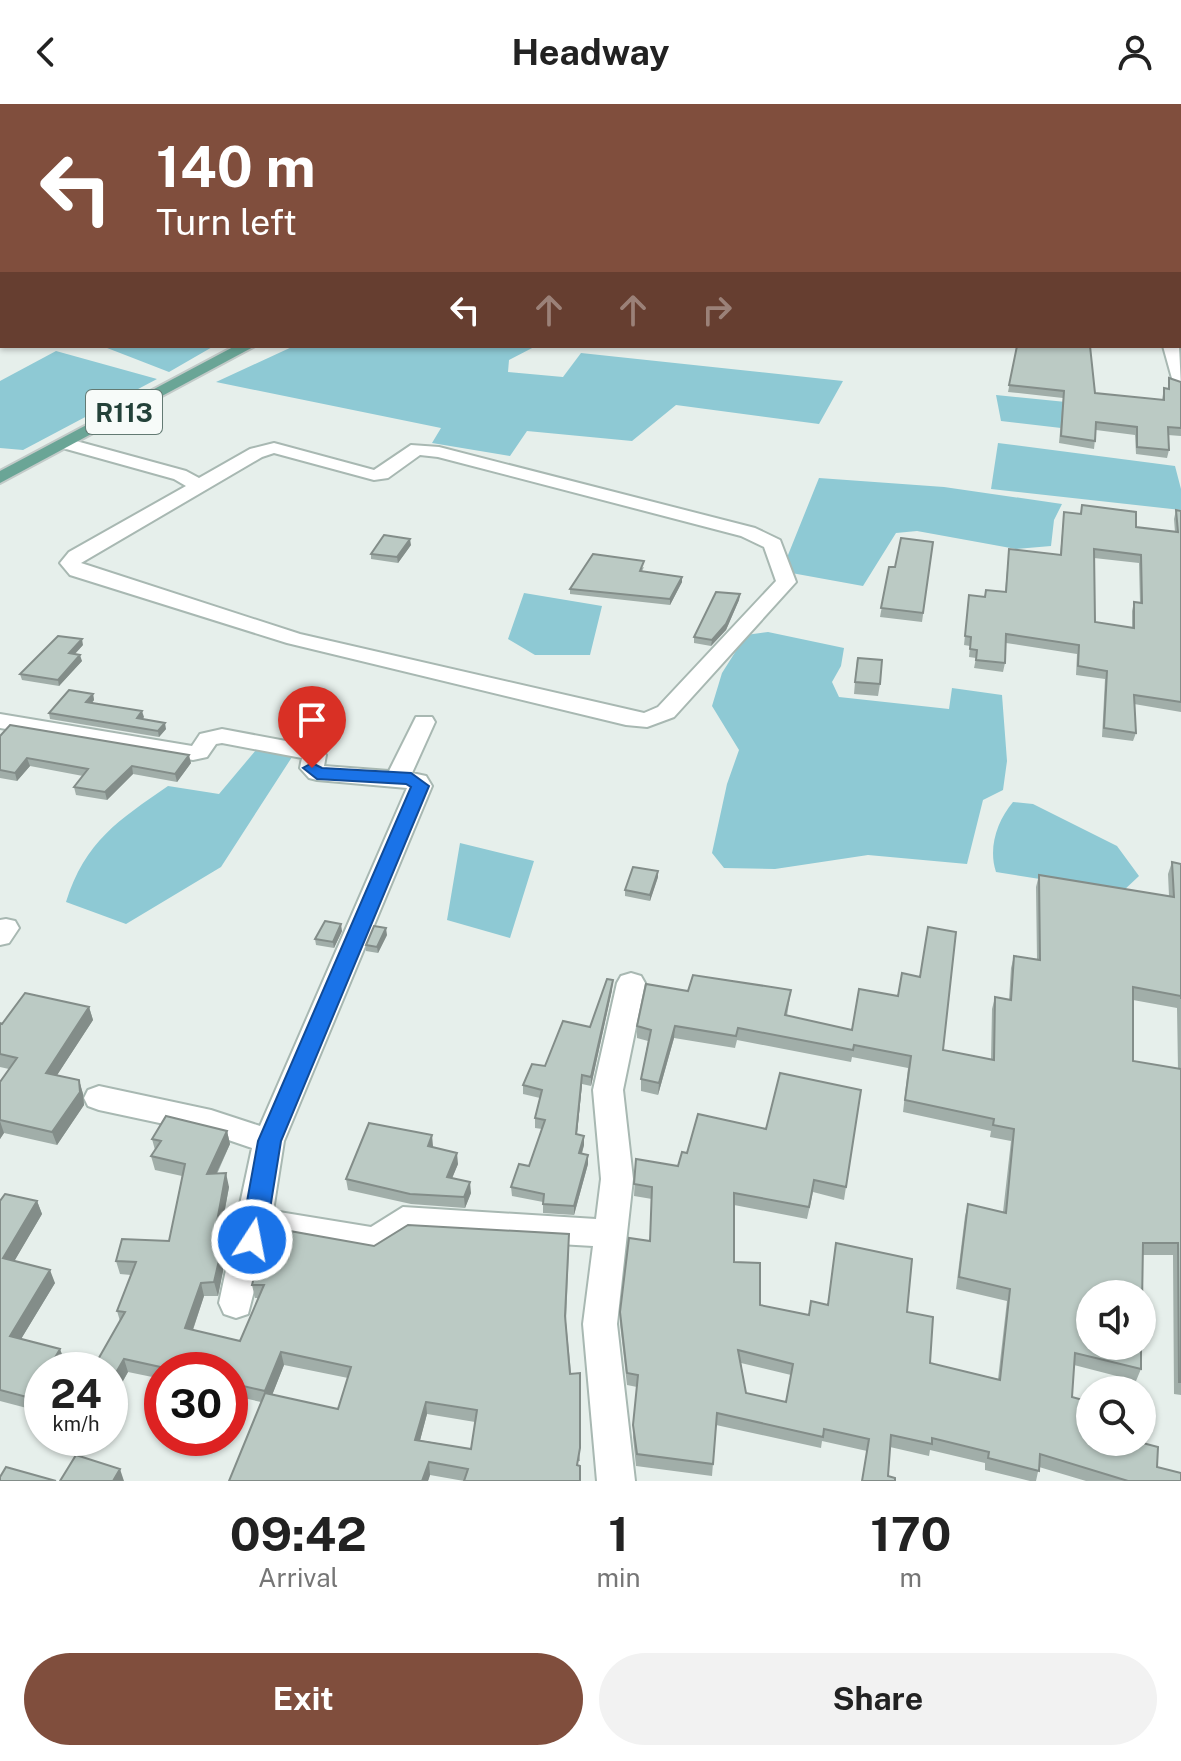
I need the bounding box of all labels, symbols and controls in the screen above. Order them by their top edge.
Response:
icon: back [24,30,68,74]
icon: person [1113,30,1157,74]
text: Headway [512,31,669,73]
text: 140 m [156,134,316,200]
icon: left [24,136,128,240]
text: Turn left [156,201,297,243]
icon: left [443,288,487,332]
icon: ahead [527,288,571,332]
icon: ahead [611,288,655,332]
icon: right [695,288,739,332]
road number: R113 [86,390,162,434]
pin [278,686,346,768]
icon: arrive [290,698,334,742]
position arrow [210,1198,294,1282]
map controls [1076,1280,1156,1456]
button: sound [1076,1280,1156,1360]
speed limit sign: 30 [144,1352,248,1456]
text: 24 [50,1370,102,1417]
button: search [1076,1376,1156,1456]
text: km/h [52,1412,100,1436]
text: 09:42 [230,1505,367,1562]
text: 1 [608,1505,629,1562]
text: 170 [870,1505,951,1562]
text: Arrival [258,1562,338,1593]
text: min [596,1562,641,1593]
text: m [900,1562,922,1593]
button: Exit [24,1653,583,1745]
button: Share [599,1653,1157,1745]

